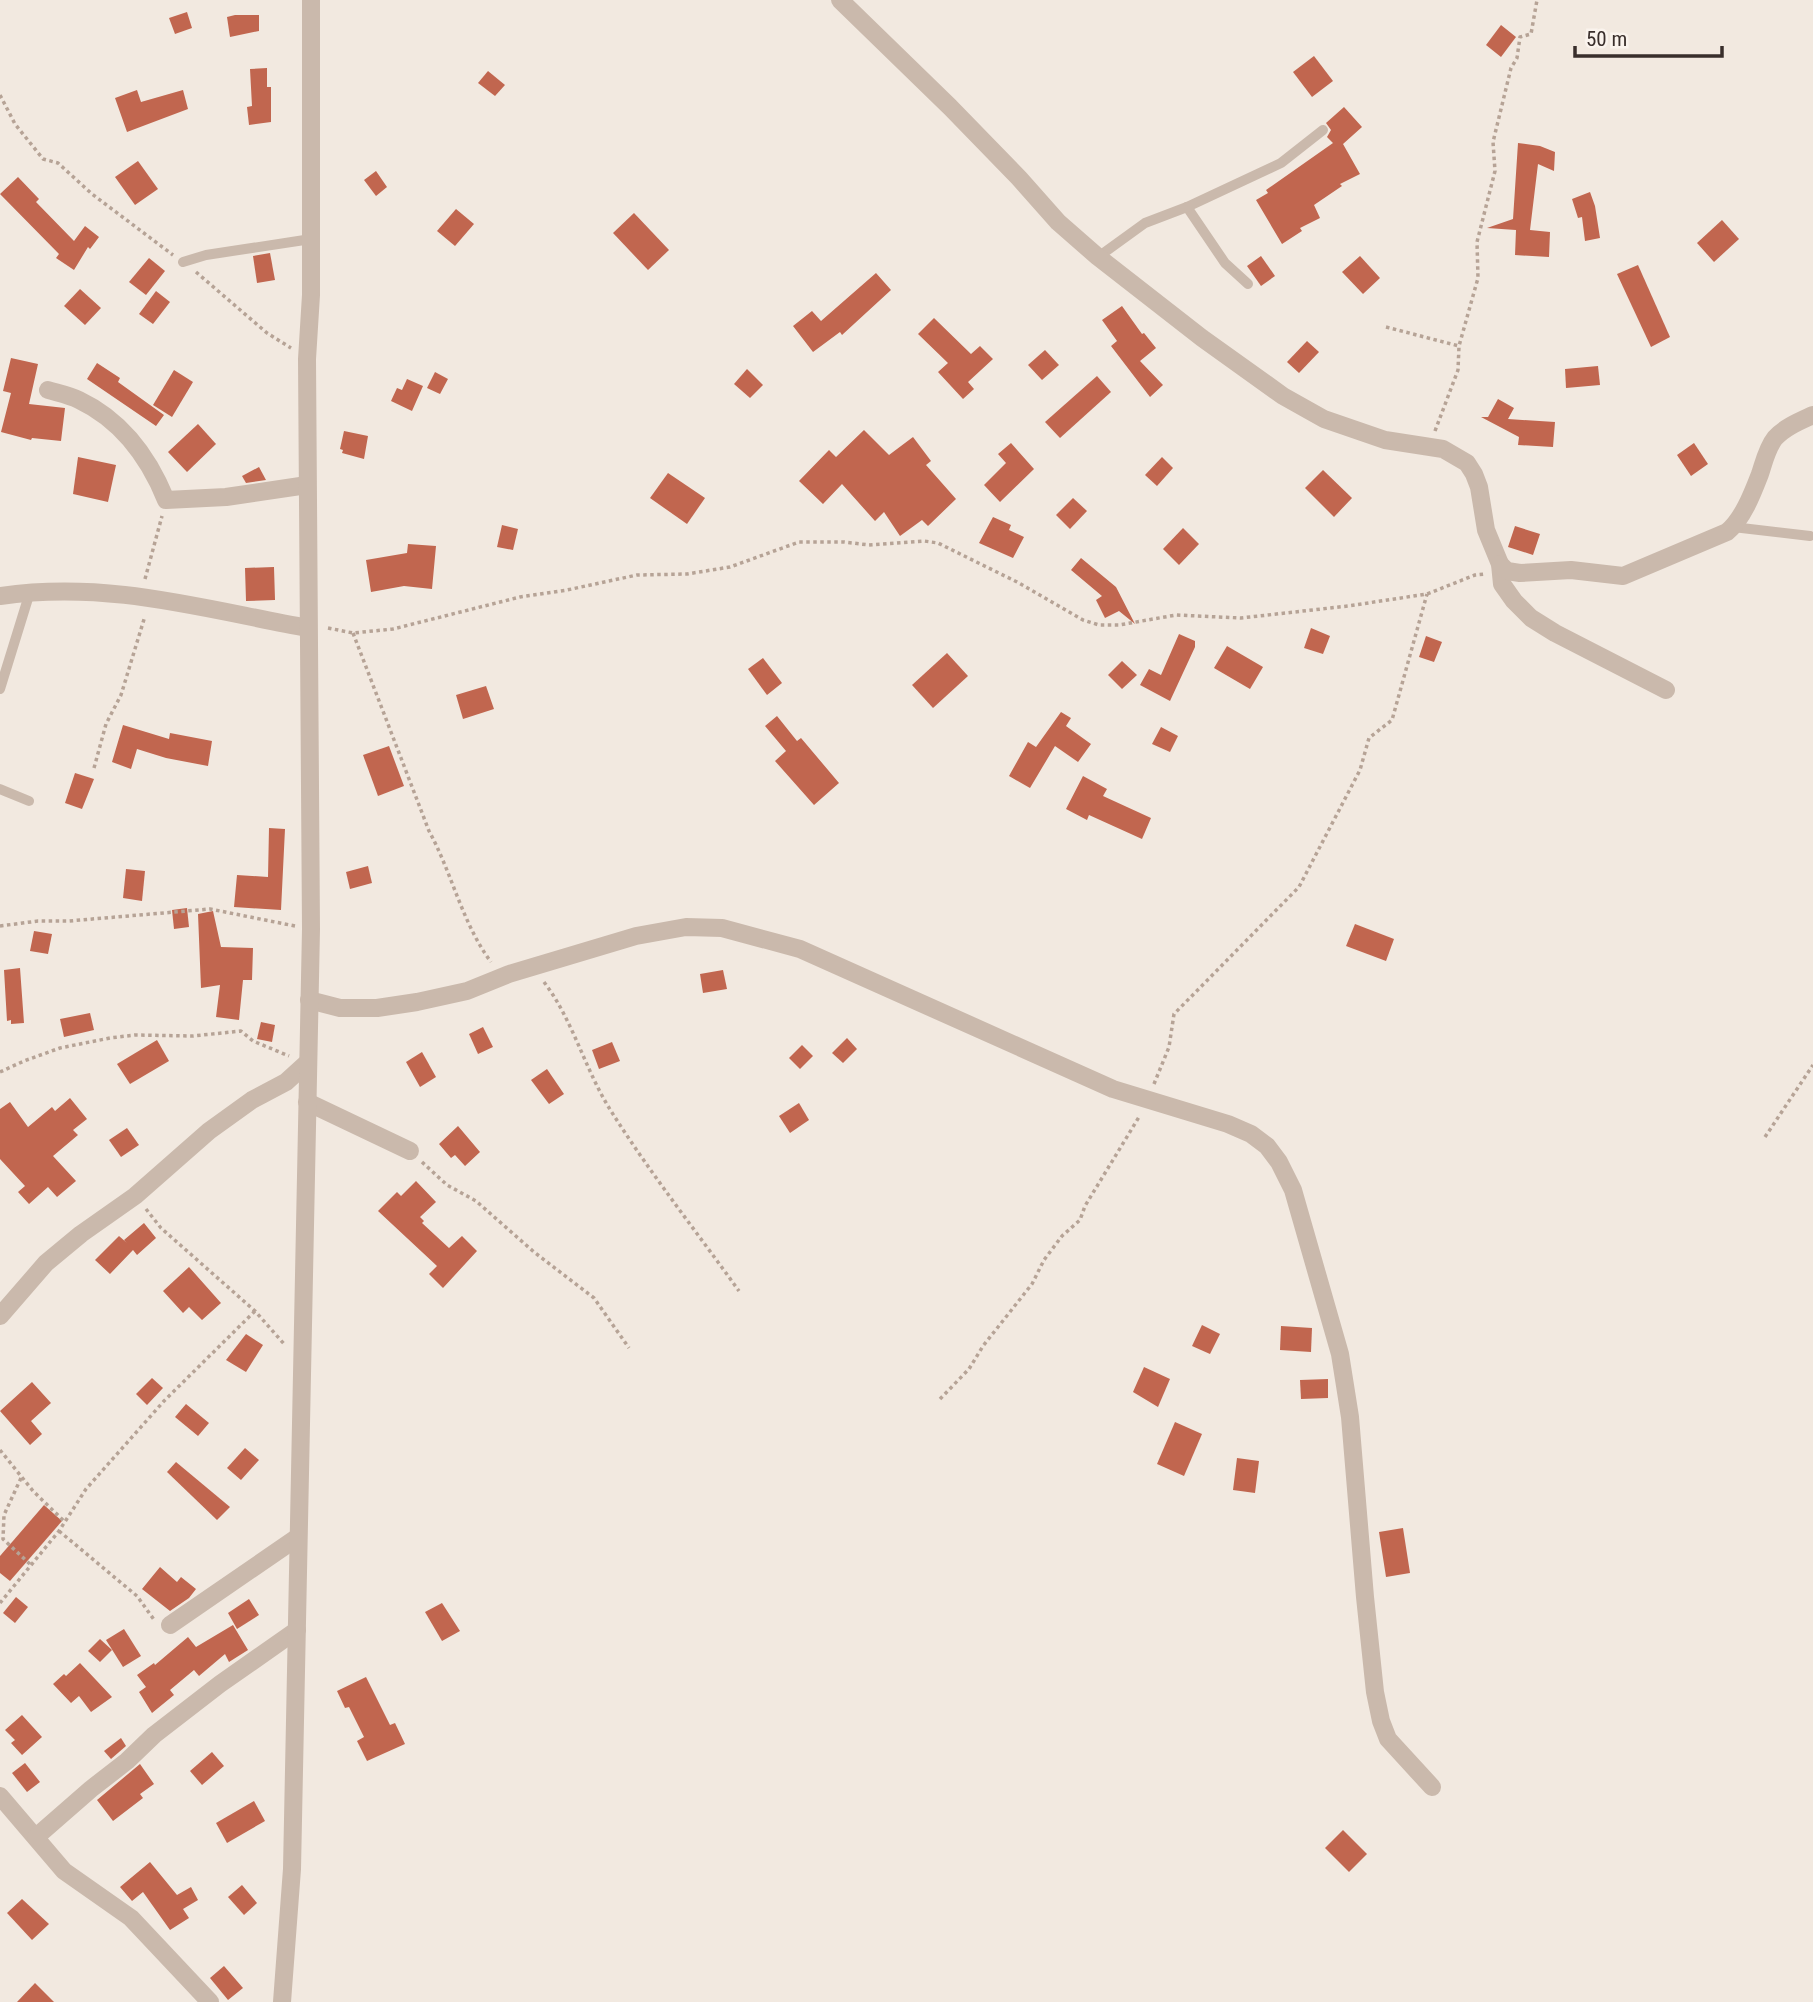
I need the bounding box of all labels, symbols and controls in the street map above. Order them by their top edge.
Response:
scale bar [1575,14,1722,58]
text: 50 m [1586,27,1627,51]

